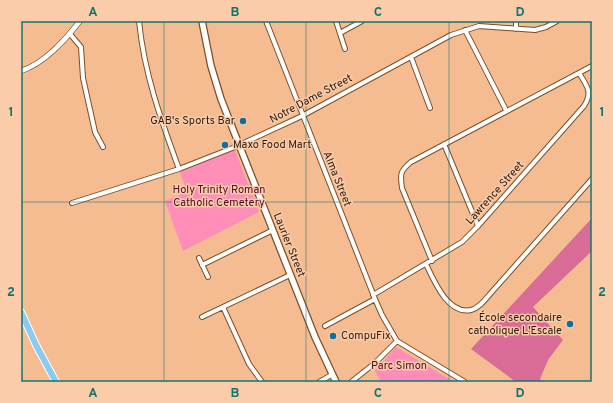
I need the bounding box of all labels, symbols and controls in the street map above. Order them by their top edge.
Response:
text: A [88,5,98,21]
text: B [231,5,240,21]
text: C [374,5,382,21]
text: D [515,5,525,21]
street label: Notre Dame Street [267,71,355,127]
text: 1 [8,105,14,121]
text: 1 [599,105,605,121]
place label: GAB's Sports Bar [150,114,236,128]
marker: GAB's Sports Bar [238,116,248,126]
place label: Maxo Food Mart [233,138,311,152]
marker: Maxo Food Mart [220,140,230,150]
street label: Alma Street [320,149,354,209]
street label: Lawrence Street [463,158,527,228]
park label: Holy Trinity Roman Catholic Cemetery [172,183,266,210]
street label: Laurier Street [270,211,308,279]
text: 2 [7,285,15,301]
text: 2 [598,285,606,301]
place label: École secondaire catholique L'Escale [468,310,562,338]
marker: École secondaire catholique L'Escale [565,319,575,329]
place label: CompuFix [341,329,391,343]
marker: CompuFix [328,331,338,341]
park label: Parc Simon [371,359,427,373]
text: A [88,386,98,402]
text: B [231,386,240,402]
text: C [374,386,382,402]
text: D [515,386,525,402]

